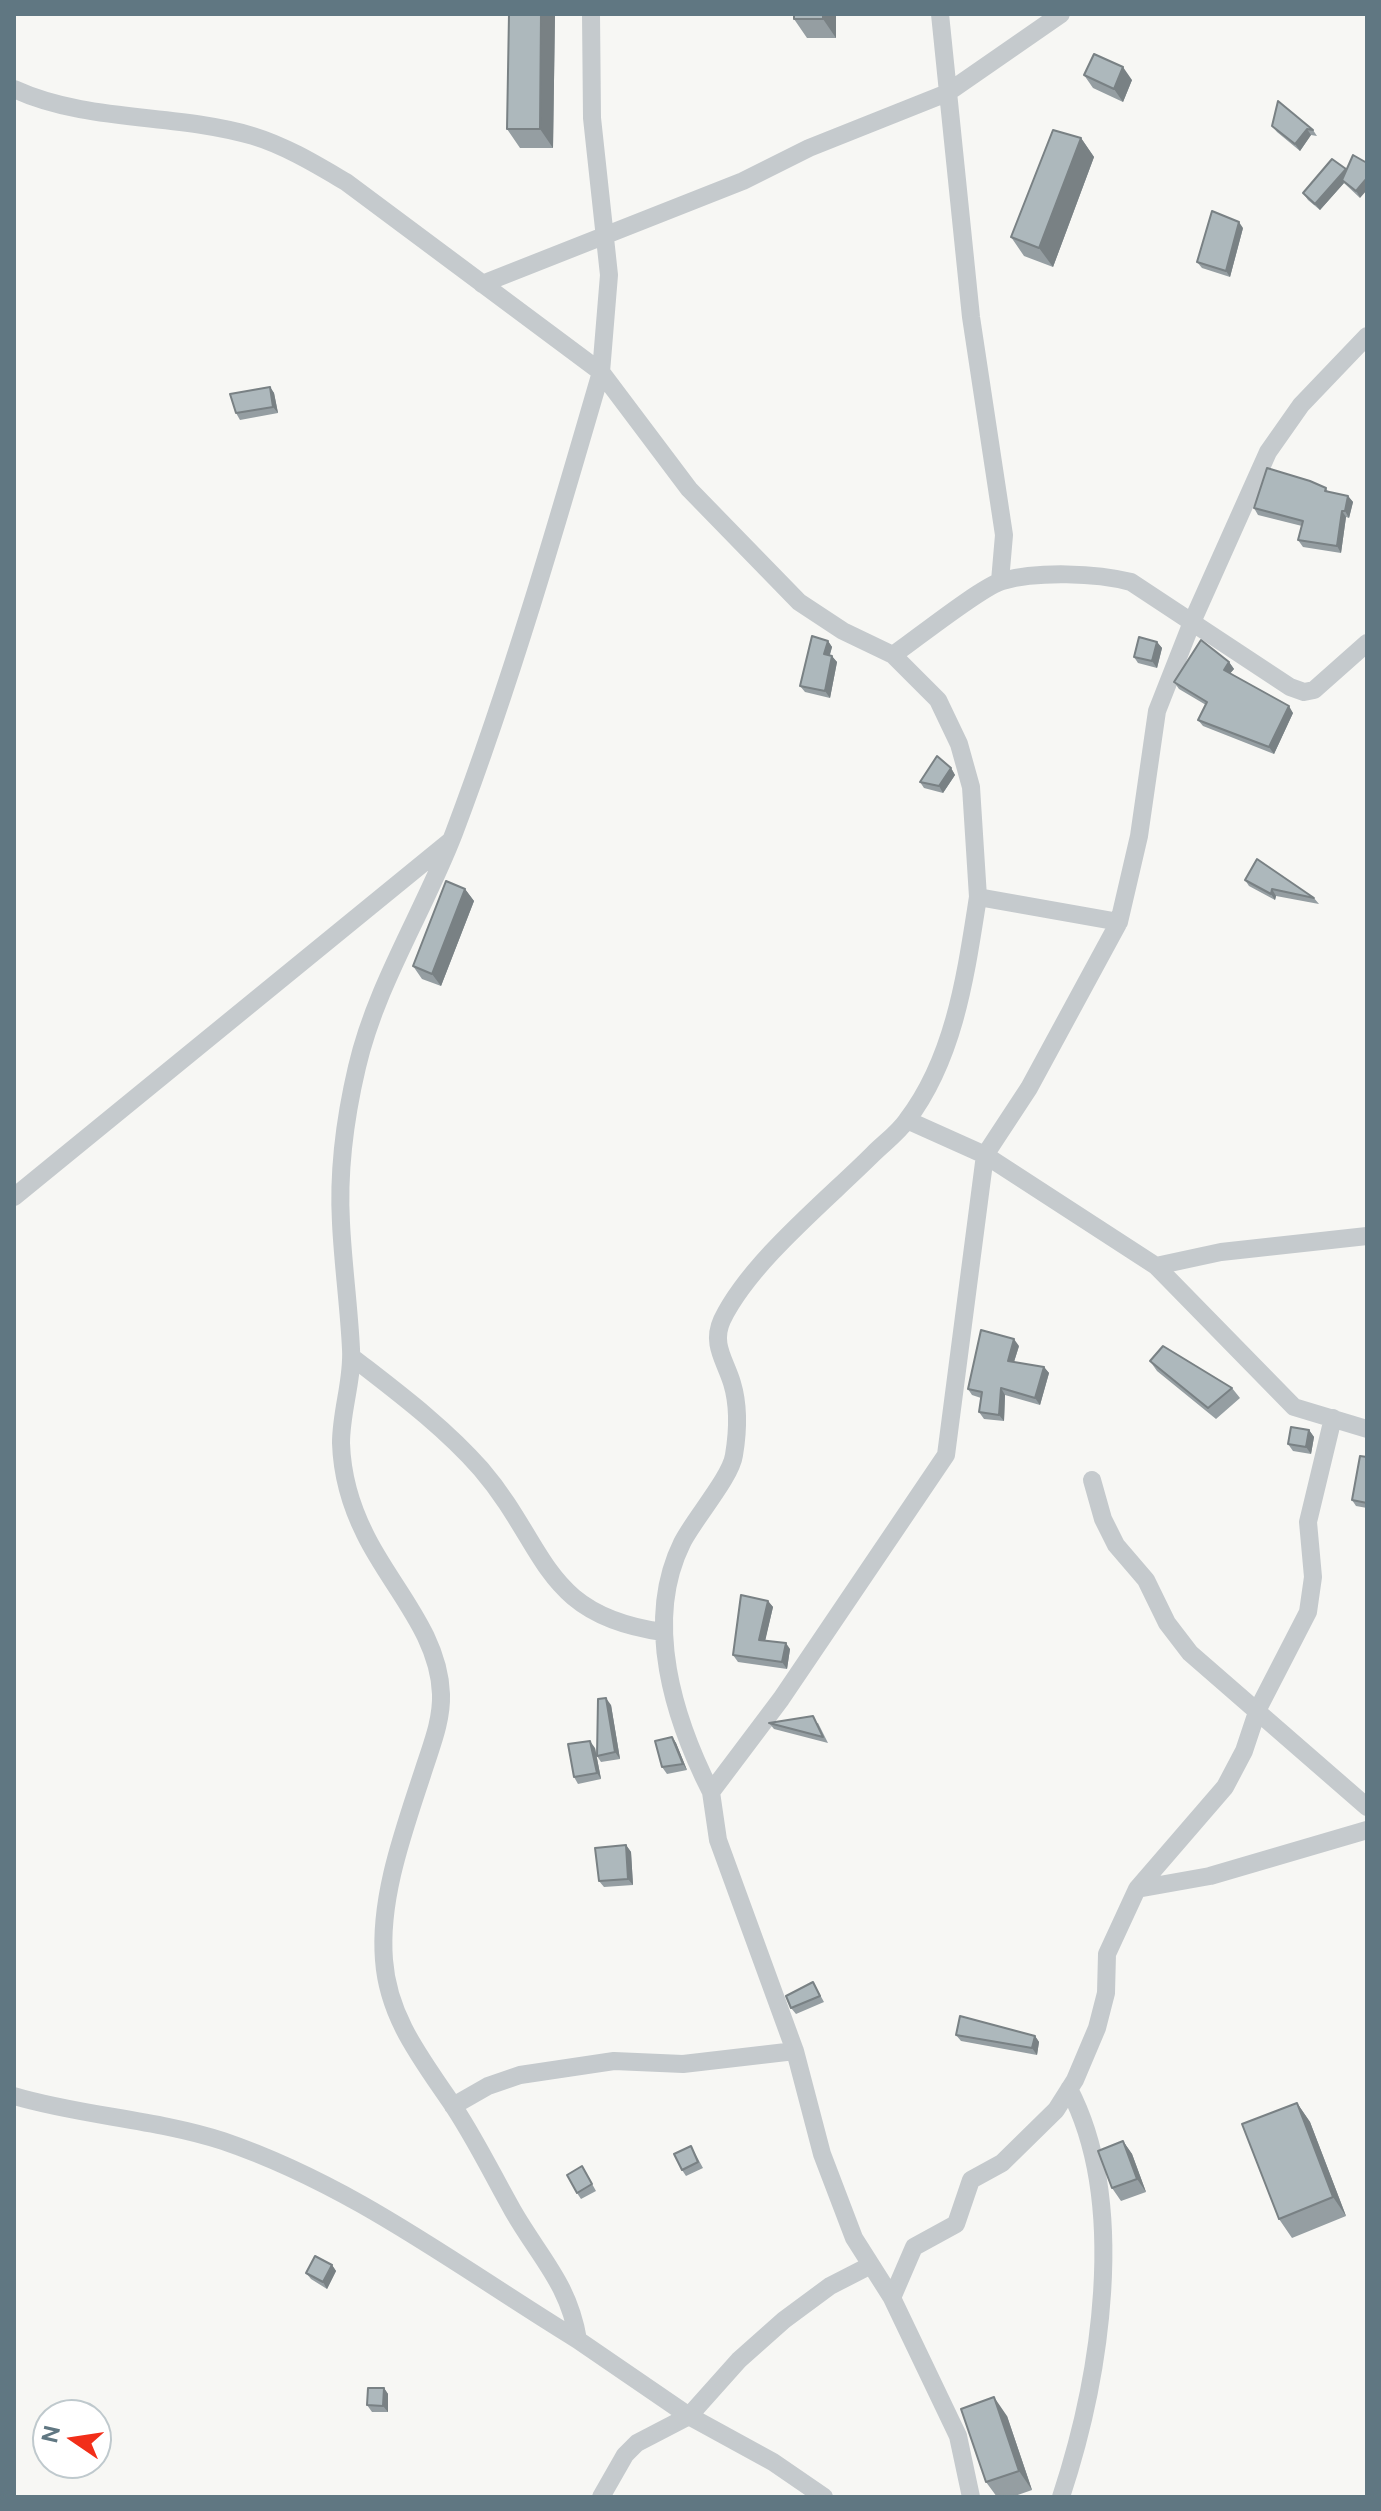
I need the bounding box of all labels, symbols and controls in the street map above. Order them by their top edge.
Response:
north arrow [32,2399,112,2479]
text: N [36,2423,65,2445]

